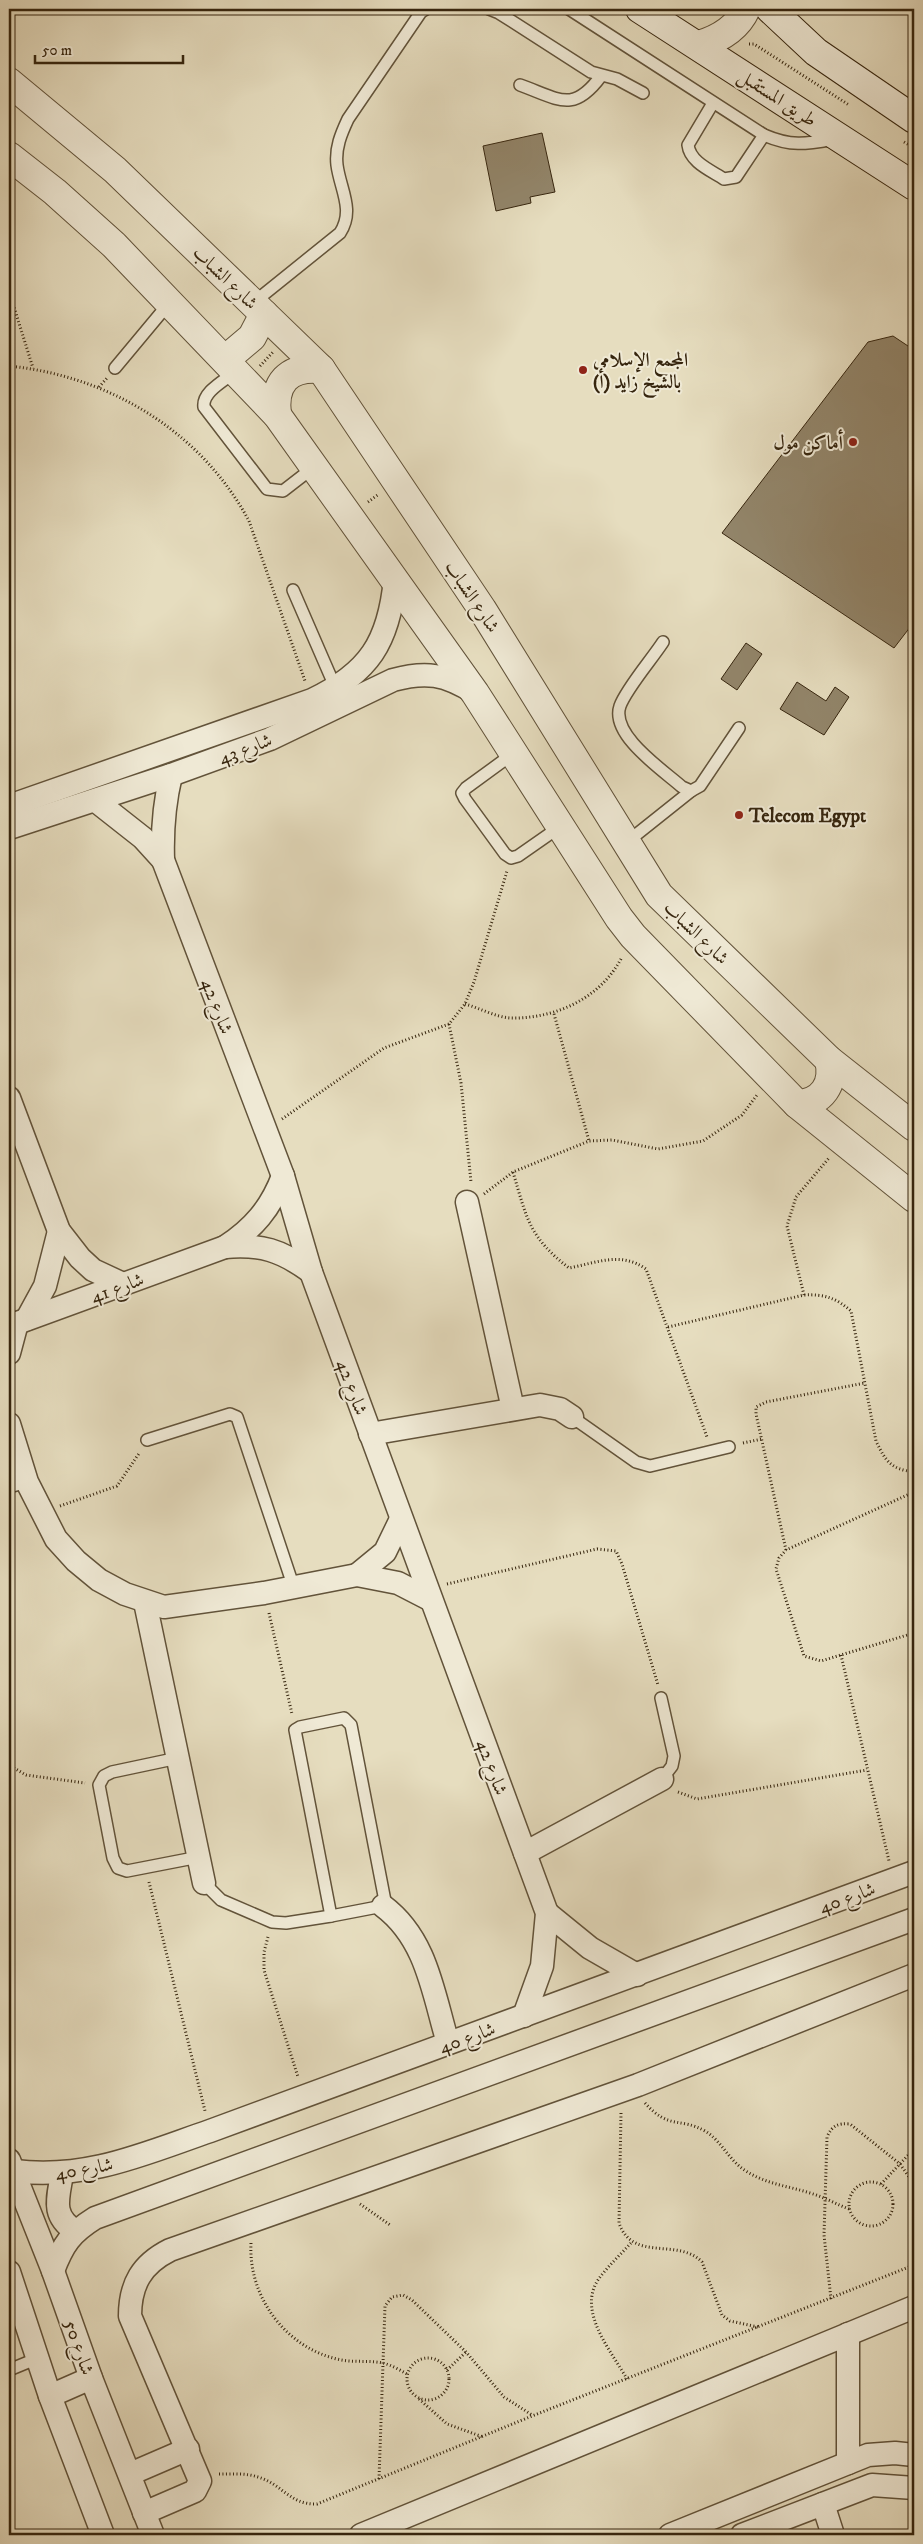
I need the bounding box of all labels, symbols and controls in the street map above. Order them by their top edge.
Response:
scale bar [35,32,182,64]
text: 50 m [42,41,72,60]
street label: طريق المستقبل [733,64,821,133]
street label: شارع الشباب [185,241,262,317]
place label: المجمع الإسلامي (أ) بالشيخ زايد [592,349,688,399]
marker: المجمع الإسلامي (أ) بالشيخ زايد [577,364,589,376]
place label: أماكن مول [773,429,844,456]
marker: أماكن مول [847,436,859,448]
street label: شارع الشباب [437,556,504,639]
street label: شارع 43 [216,729,276,773]
place label: Telecom Egypt [748,805,867,828]
marker: Telecom Egypt [733,809,745,821]
street label: شارع الشباب [656,896,733,972]
street label: شارع 42 [193,976,238,1039]
street label: شارع 41 [88,1268,148,1311]
street label: شارع 42 [328,1357,372,1419]
street label: شارع 42 [468,1737,512,1799]
street label: شارع 40 [816,1878,880,1922]
street label: شارع 40 [436,2018,500,2062]
street label: شارع 40 [54,2153,115,2189]
street label: شارع 50 [56,2317,99,2379]

